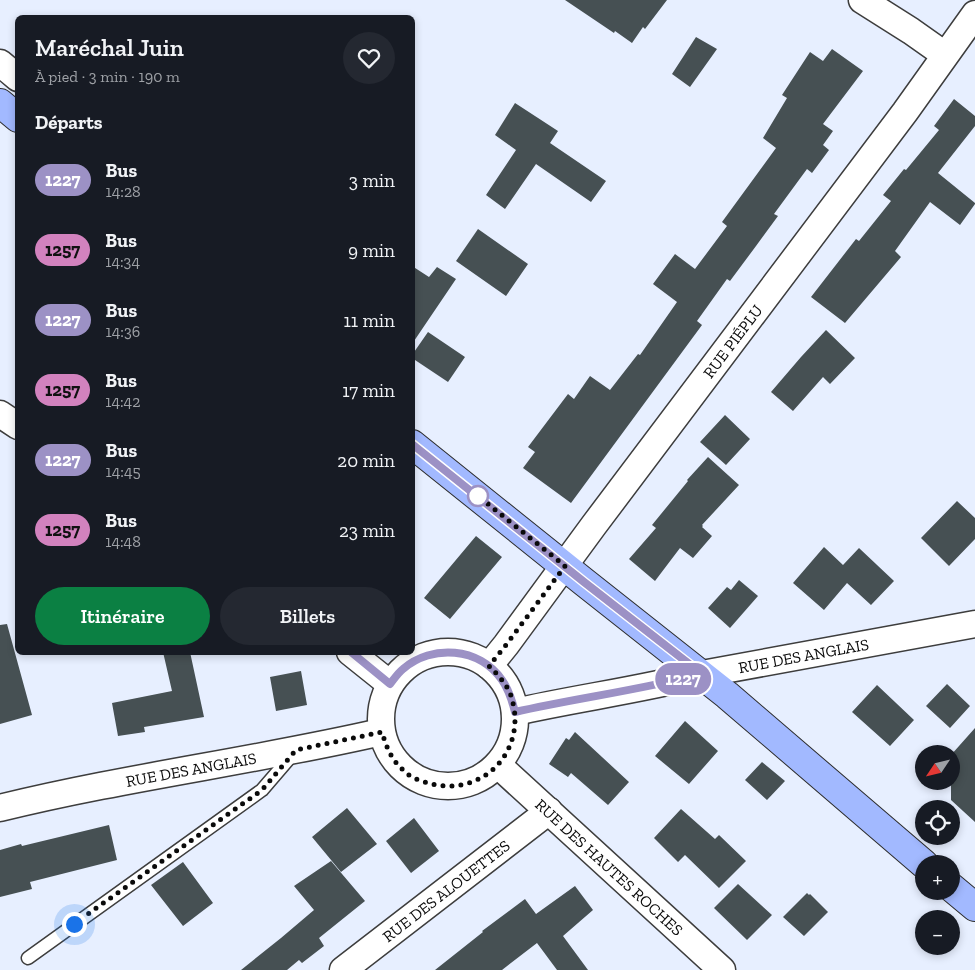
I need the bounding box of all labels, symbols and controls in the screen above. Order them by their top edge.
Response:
button: heart [343,32,395,84]
text: Maréchal Juin [35,33,184,62]
text: À pied · 3 min · 190 m [35,67,180,86]
text: Départs [35,111,103,134]
text: Bus [106,159,137,182]
text: 1227 [45,169,81,191]
text: 3 min [349,169,395,192]
text: 14:28 [106,182,141,201]
text: Bus [105,229,137,252]
text: 1257 [45,239,80,261]
text: 9 min [348,239,395,262]
text: 14:34 [105,252,140,271]
text: Bus [106,299,137,322]
street label: RUE PIÉPLU [699,301,767,382]
text: 1227 [45,309,81,331]
text: 11 min [343,309,395,332]
text: 14:36 [106,322,140,341]
text: Bus [105,369,137,392]
text: 1257 [45,379,80,401]
text: 17 min [342,379,395,402]
text: 14:42 [105,392,140,411]
text: Bus [106,439,137,462]
text: 1227 [45,449,81,471]
text: 20 min [337,449,395,472]
text: 14:45 [106,462,141,481]
unlabelled marker [467,485,489,507]
text: Bus [105,509,137,532]
text: 1257 [45,519,80,541]
text: 23 min [339,519,395,542]
text: 14:48 [105,532,141,551]
button: Itinéraire [35,587,210,645]
button: Billets [220,587,395,645]
street label: RUE DES ANGLAIS [737,635,870,677]
line badge: 1227 [648,663,718,695]
text: 1227 [665,668,701,690]
north arrow [915,745,960,790]
map controls [915,745,960,955]
street label: RUE DES ANGLAIS [124,748,258,791]
street label: RUE DES HAUTES ROCHES [531,795,687,940]
button: locate [915,800,960,845]
street label: RUE DES ALOUETTES [379,836,514,946]
button: + [915,855,960,900]
button: − [915,910,960,955]
your location [62,912,87,937]

